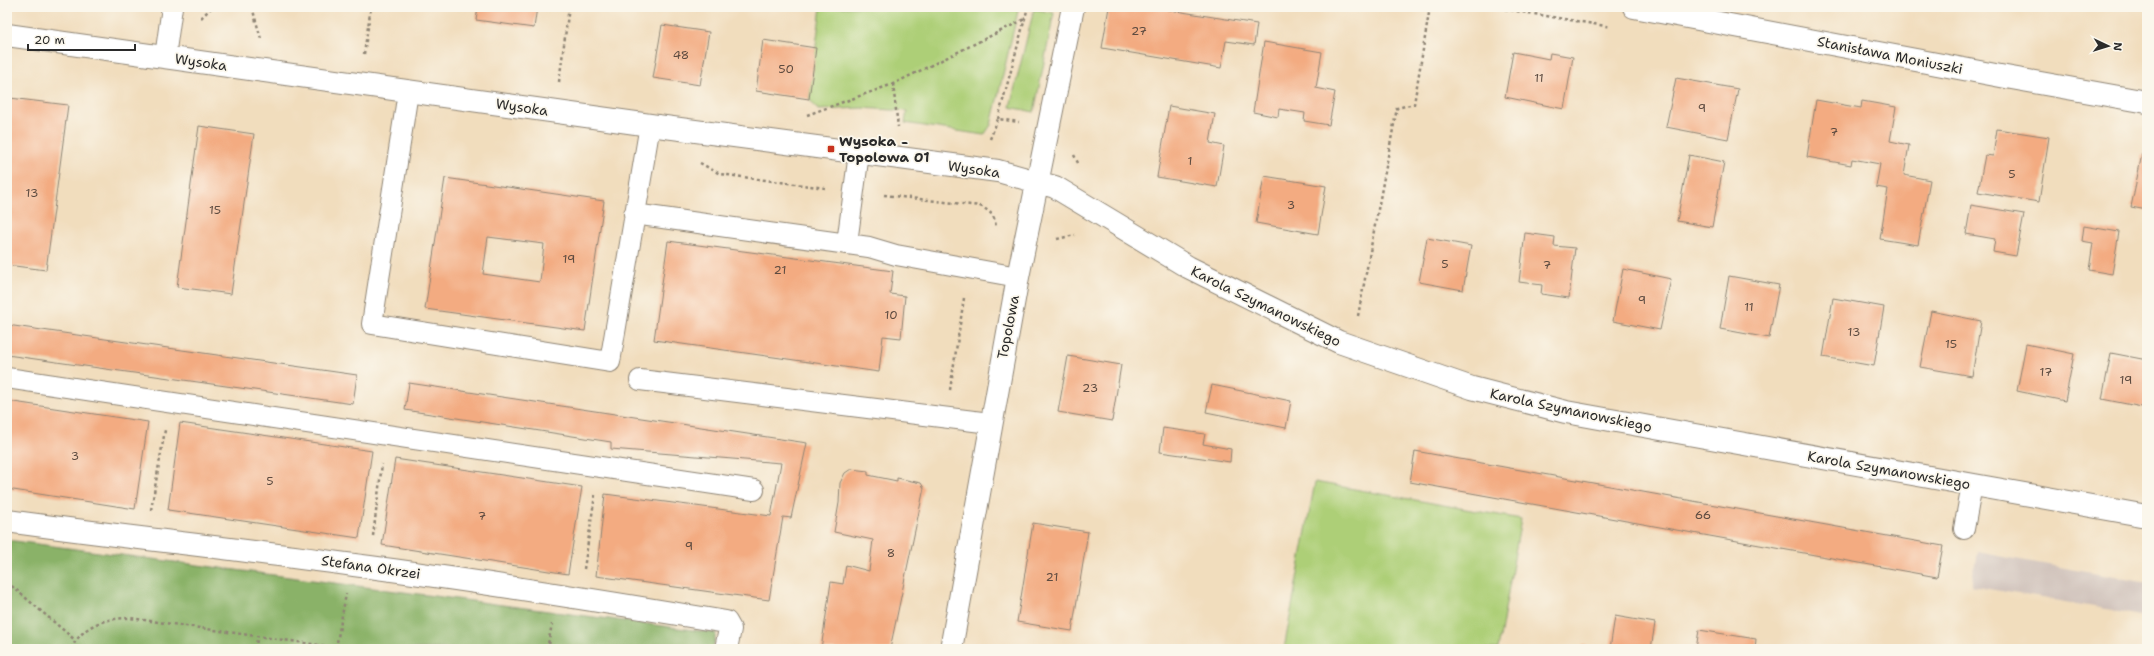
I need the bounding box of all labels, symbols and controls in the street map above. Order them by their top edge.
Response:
house number: 27 [1131,23,1147,39]
scale bar [28,26,135,52]
north arrow [2088,26,2128,66]
text: 20 m [34,32,65,48]
street label: Stanisława Moniuszki [1816,32,1964,78]
text: N [2110,42,2125,52]
house number: 48 [673,47,689,63]
street label: Wysoka [174,49,228,75]
house number: 50 [778,61,794,77]
house number: 11 [1534,70,1544,86]
street label: Wysoka [495,94,549,120]
house number: 9 [1698,100,1706,116]
house number: 7 [1830,124,1838,140]
place label: Wysoka - Topolowa 01 [839,132,930,166]
marker: Wysoka - Topolowa 01 [826,144,836,154]
house number: 1 [1187,153,1193,169]
street label: Wysoka [947,156,1001,182]
house number: 5 [2008,166,2016,182]
house number: 13 [26,185,38,201]
house number: 3 [1287,197,1295,213]
house number: 15 [209,202,221,218]
house number: 19 [563,251,575,267]
house number: 5 [1441,256,1449,272]
house number: 7 [1543,257,1551,273]
house number: 21 [774,262,786,278]
street label: Karola Szymanowskiego [1188,262,1344,350]
house number: 9 [1638,292,1646,308]
street label: Topolowa [993,293,1023,361]
house number: 11 [1744,299,1754,315]
house number: 10 [884,307,898,323]
house number: 13 [1848,324,1860,340]
house number: 15 [1945,336,1957,352]
house number: 17 [2040,364,2052,380]
house number: 19 [2120,372,2132,388]
house number: 23 [1082,380,1098,396]
street label: Karola Szymanowskiego [1488,384,1654,436]
street label: Karola Szymanowskiego [1806,447,1972,493]
house number: 3 [71,448,79,464]
house number: 5 [266,473,274,489]
house number: 66 [1695,507,1711,523]
house number: 7 [478,508,486,524]
house number: 9 [685,538,693,554]
house number: 8 [887,545,895,561]
street label: Stefana Okrzei [320,551,422,583]
house number: 21 [1046,569,1058,585]

